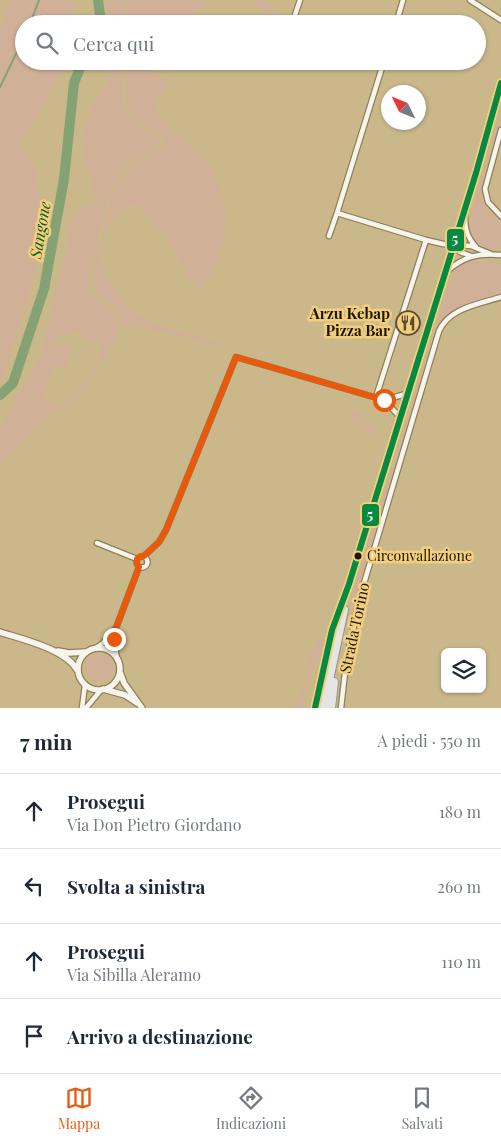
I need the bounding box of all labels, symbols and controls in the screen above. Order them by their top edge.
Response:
search box [15,15,486,70]
icon: search [33,29,61,57]
text: Cerca qui [73,30,154,56]
north arrow [381,85,426,130]
water label: Sangone [24,200,55,261]
line badge: 5 [446,228,465,252]
text: 5 [452,229,458,248]
place label: Arzu Kebap Pizza Bar [309,303,390,340]
restaurant icon: Arzu Kebap Pizza Bar [395,310,421,336]
route start [373,389,396,412]
line badge: 5 [361,503,380,527]
text: 5 [367,505,373,524]
place label: Circonvallazione [367,546,472,565]
marker: Circonvallazione [353,551,363,561]
street label: Strada Torino [335,581,373,675]
route end [103,628,126,651]
map controls [441,648,486,693]
button: layers [441,648,486,693]
text: 7 min [20,727,73,755]
text: A piedi · 550 m [378,730,481,751]
text: Prosegui [67,788,145,814]
icon: ahead [20,797,48,825]
text: 180 m [439,801,481,822]
text: Via Don Pietro Giordano [67,814,241,835]
icon: left [20,872,48,900]
text: Svolta a sinistra [67,873,205,899]
text: 260 m [437,876,481,897]
text: Prosegui [67,938,145,964]
icon: ahead [20,947,48,975]
text: 110 m [441,951,481,972]
text: Via Sibilla Aleramo [67,964,201,985]
icon: arrive [20,1022,48,1050]
text: Arrivo a destinazione [67,1023,253,1049]
tab: Mappa [58,1084,100,1133]
tab: Indicazioni [216,1084,286,1133]
tab: Salvati [402,1084,443,1133]

